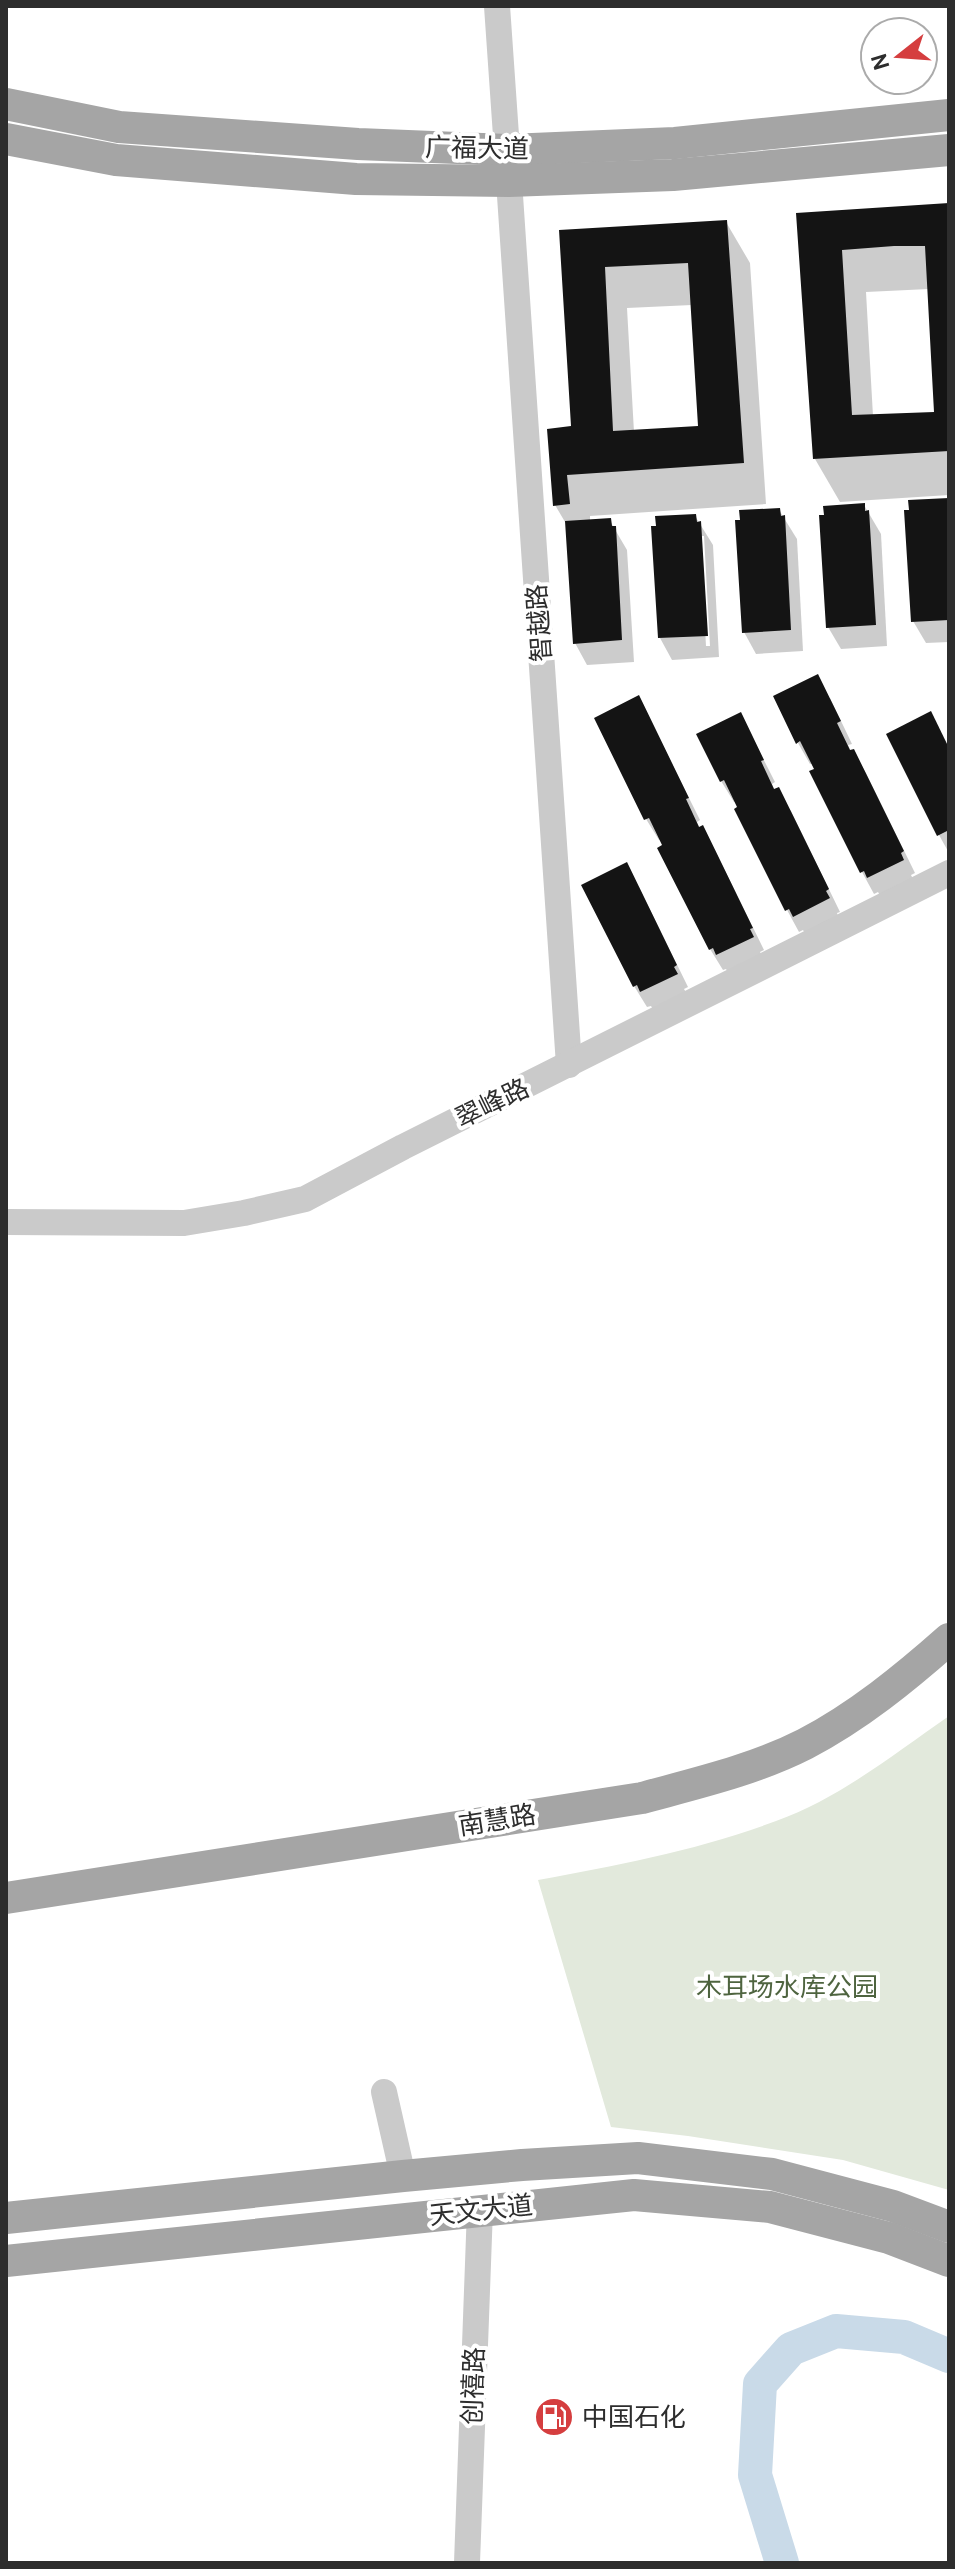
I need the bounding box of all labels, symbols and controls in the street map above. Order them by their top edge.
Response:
north arrow [859,16,939,96]
text: N [865,50,896,73]
street label: 广福大道 [425,131,529,165]
street label: 智越路 [520,583,558,663]
street label: 翠峰路 [450,1072,534,1134]
street label: 南慧路 [456,1798,538,1842]
park label: 木耳场水库公园 [696,1971,878,2003]
street label: 天文大道 [428,2189,534,2231]
street label: 创禧路 [456,2346,490,2426]
fuel station icon: 中国石化 [533,2396,575,2438]
place label: 中国石化 [582,2401,686,2433]

